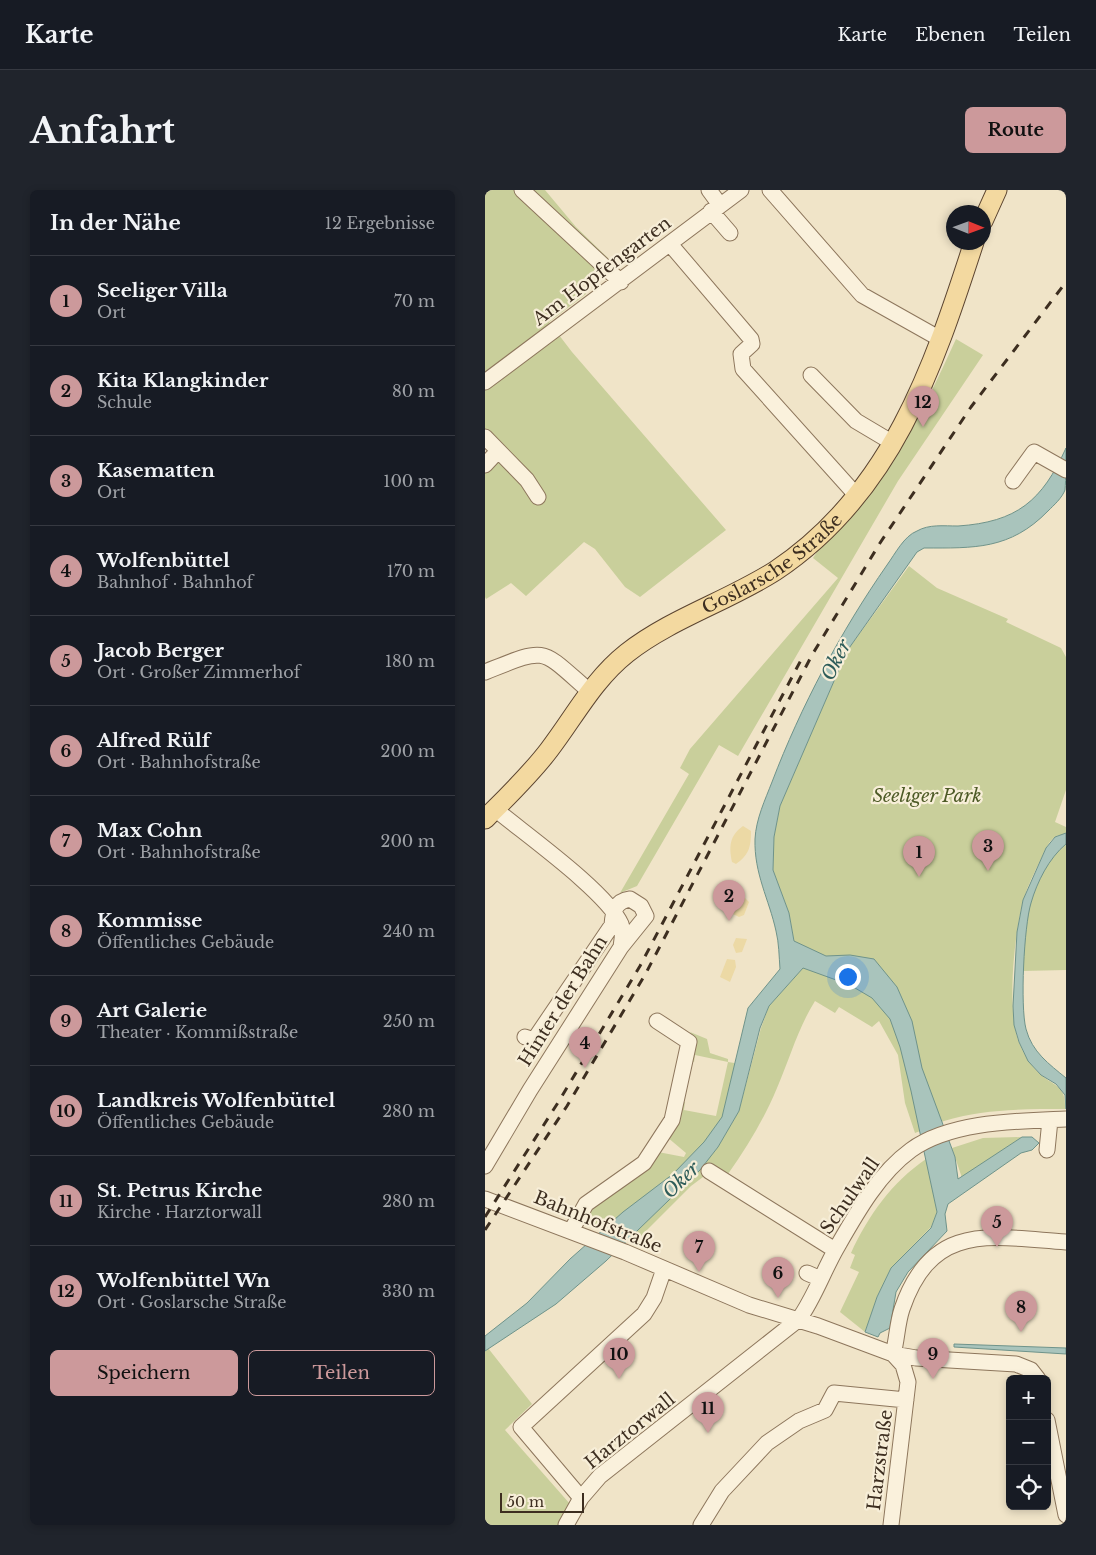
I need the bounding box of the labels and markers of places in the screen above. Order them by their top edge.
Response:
pin: 12 [907,386,939,427]
pin: 3 [972,830,1004,871]
pin: 1 [903,836,935,877]
pin: 2 [713,880,745,921]
pin: 4 [569,1027,601,1068]
pin: 5 [981,1206,1013,1247]
pin: 7 [683,1231,715,1272]
pin: 6 [762,1257,794,1298]
pin: 8 [1005,1291,1037,1332]
pin: 10 [603,1338,635,1379]
pin: 9 [917,1338,949,1379]
pin: 11 [692,1392,724,1433]

